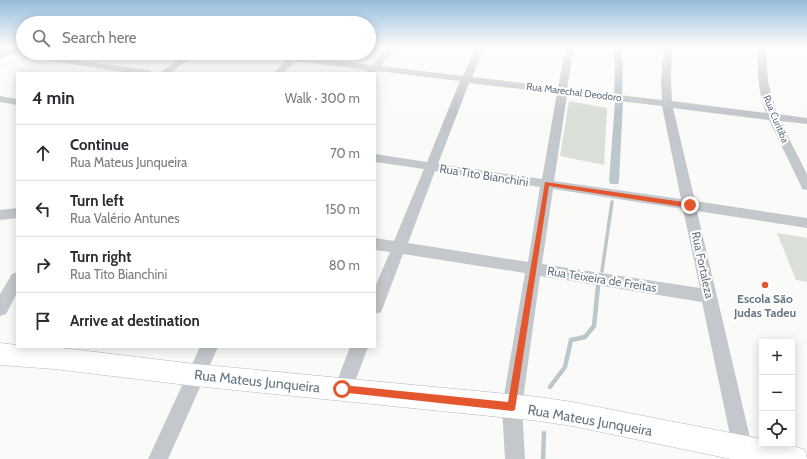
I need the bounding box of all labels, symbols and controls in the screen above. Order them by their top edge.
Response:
search box [16,16,376,60]
icon: search [30,27,52,49]
text: Search here [62,29,137,47]
street label: Rua Marechal Deodoro [526,80,623,104]
text: 4 min [32,88,75,108]
text: Walk · 300 m [285,90,360,106]
street label: Rua Curitiba [760,93,792,145]
text: Continue [70,136,129,154]
icon: ahead [32,142,54,164]
text: 70 m [330,145,360,161]
text: Rua Mateus Junqueira [70,154,187,170]
street label: Rua Tito Bianchini [438,161,530,189]
text: Turn left [70,192,124,210]
route end [681,196,699,214]
icon: left [32,198,54,220]
text: 150 m [325,201,360,217]
text: Rua Valério Antunes [70,210,180,226]
street label: Rua Fortaleza [689,230,717,300]
text: Turn right [70,248,131,266]
icon: right [32,254,54,276]
text: 80 m [329,257,360,273]
street label: Rua Teixeira de Freitas [546,263,658,295]
text: Rua Tito Bianchini [70,266,167,282]
marker: Escola São Judas Tadeu [760,280,770,290]
place label: Escola São Judas Tadeu [733,291,796,320]
icon: arrive [32,310,54,332]
text: Arrive at destination [70,312,200,330]
map controls [759,339,795,447]
button: + [759,339,795,375]
street label: Rua Mateus Junqueira [193,365,321,397]
button: − [759,375,795,411]
route start [333,380,351,398]
street label: Rua Mateus Junqueira [526,400,654,440]
button: locate [759,411,795,447]

